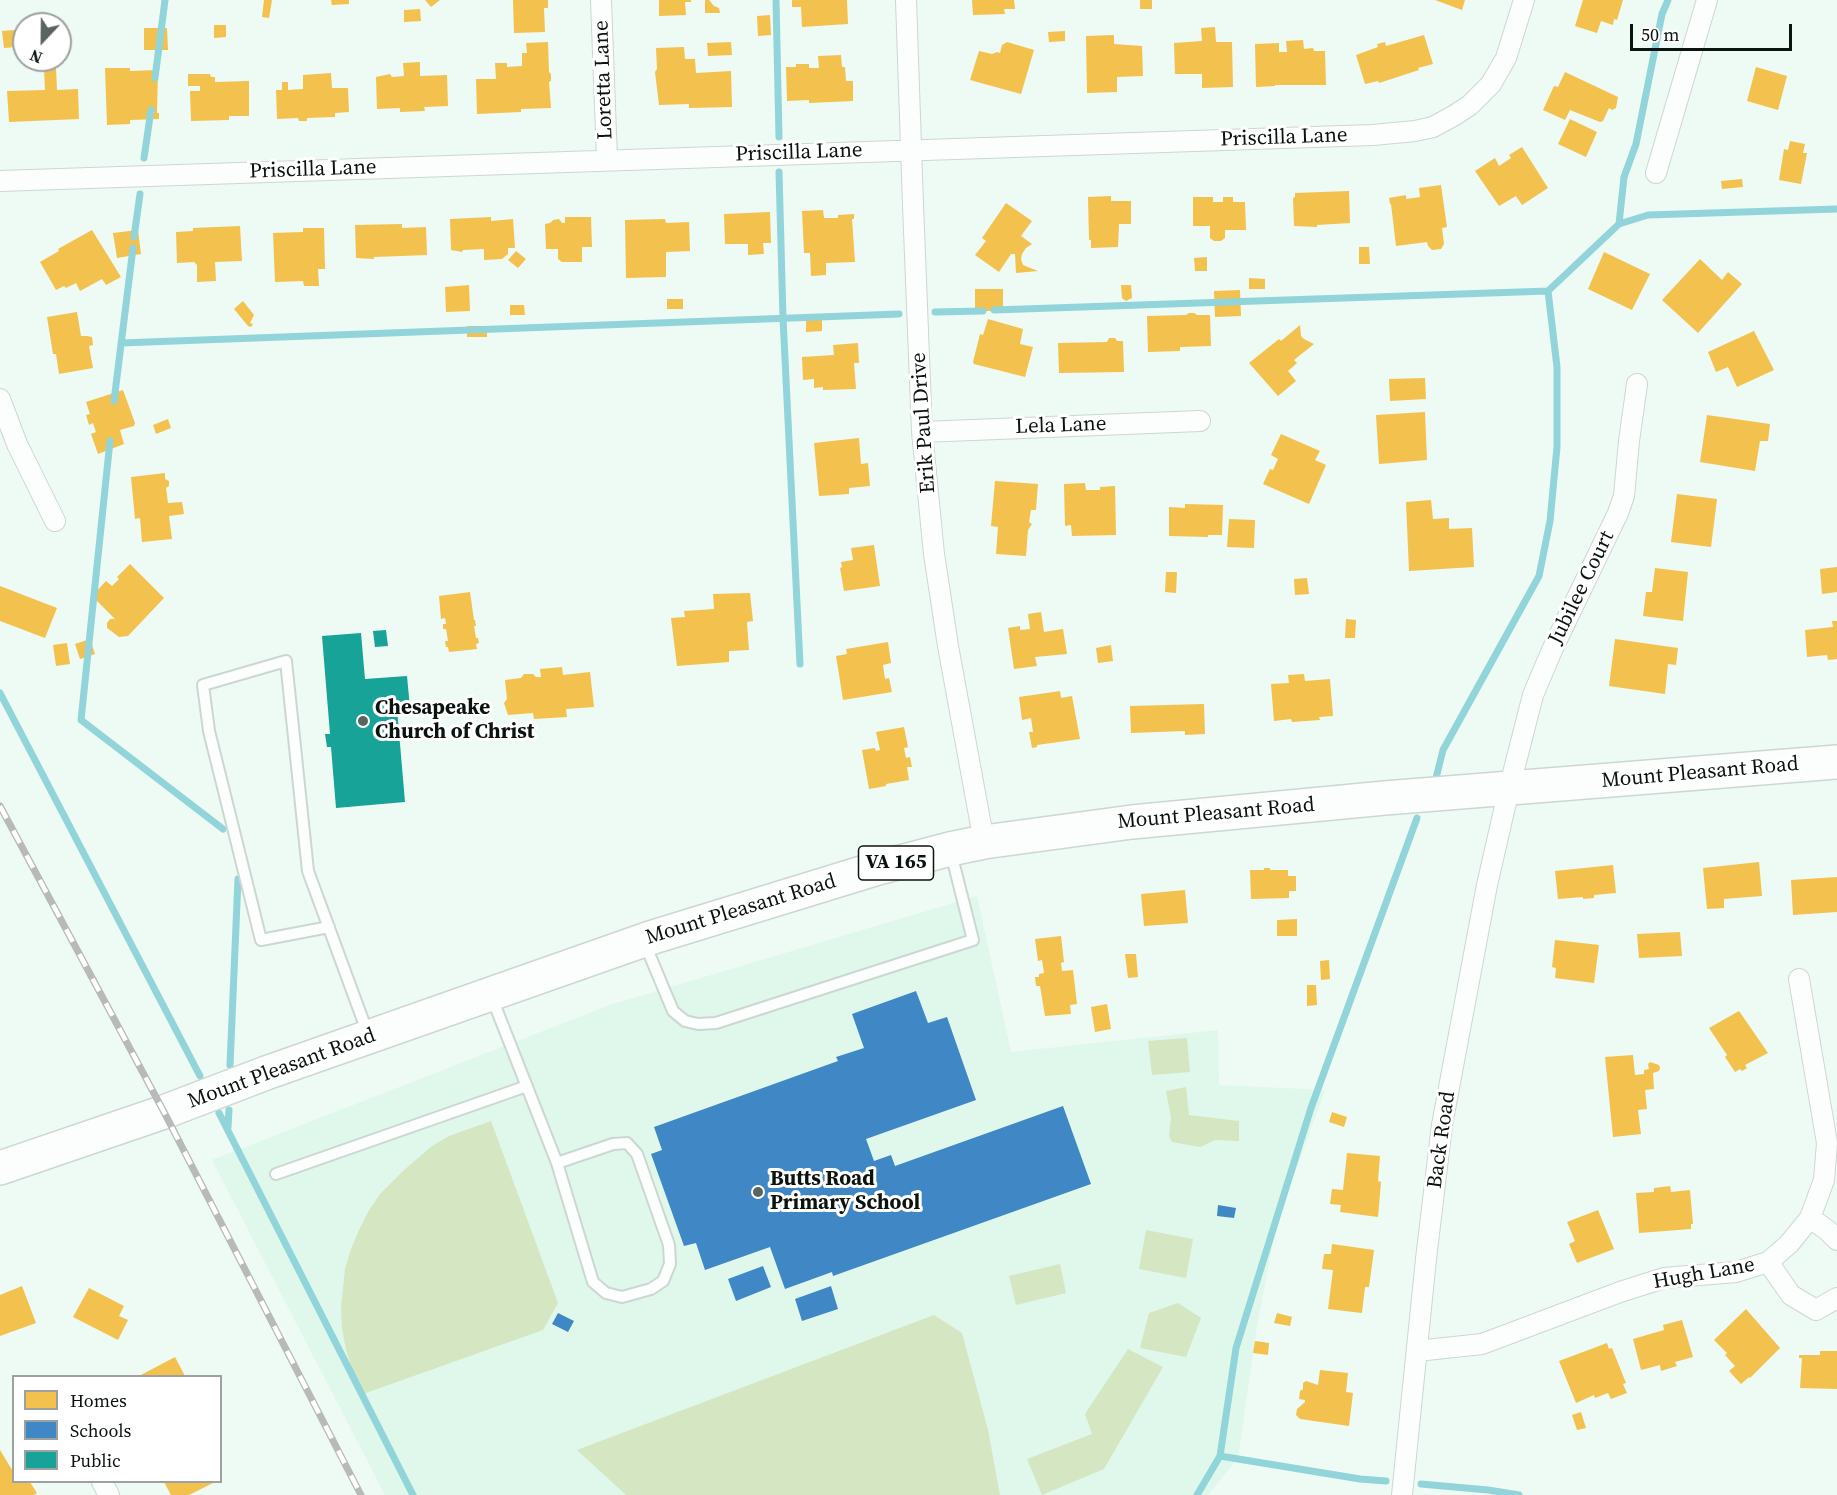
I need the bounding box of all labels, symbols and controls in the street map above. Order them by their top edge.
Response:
north arrow [12,12,72,72]
scale bar [1633,12,1795,50]
street label: Loretta Lane [589,20,619,140]
text: 50 m [1641,22,1679,47]
text: N [26,44,46,69]
street label: Priscilla Lane [1220,123,1348,153]
street label: Priscilla Lane [735,138,863,168]
street label: Priscilla Lane [249,155,377,185]
street label: Erik Paul Drive [907,352,941,494]
street label: Lela Lane [1015,412,1107,440]
street label: Jubilee Court [1544,527,1620,649]
place label: Chesapeake Church of Christ [375,696,534,746]
marker: Chesapeake Church of Christ [356,714,370,728]
street label: Mount Pleasant Road [1600,752,1800,794]
street label: Mount Pleasant Road [1116,793,1316,835]
road number: VA 165 [858,846,934,880]
street label: Mount Pleasant Road [643,869,839,951]
street label: Mount Pleasant Road [185,1023,379,1115]
street label: Back Road [1423,1090,1461,1190]
place label: Butts Road Primary School [770,1167,920,1217]
marker: Butts Road Primary School [751,1185,765,1199]
street label: Hugh Lane [1651,1253,1757,1295]
legend [12,1375,222,1483]
text: Homes [70,1388,127,1413]
text: Schools [70,1418,131,1443]
text: Public [70,1448,121,1473]

